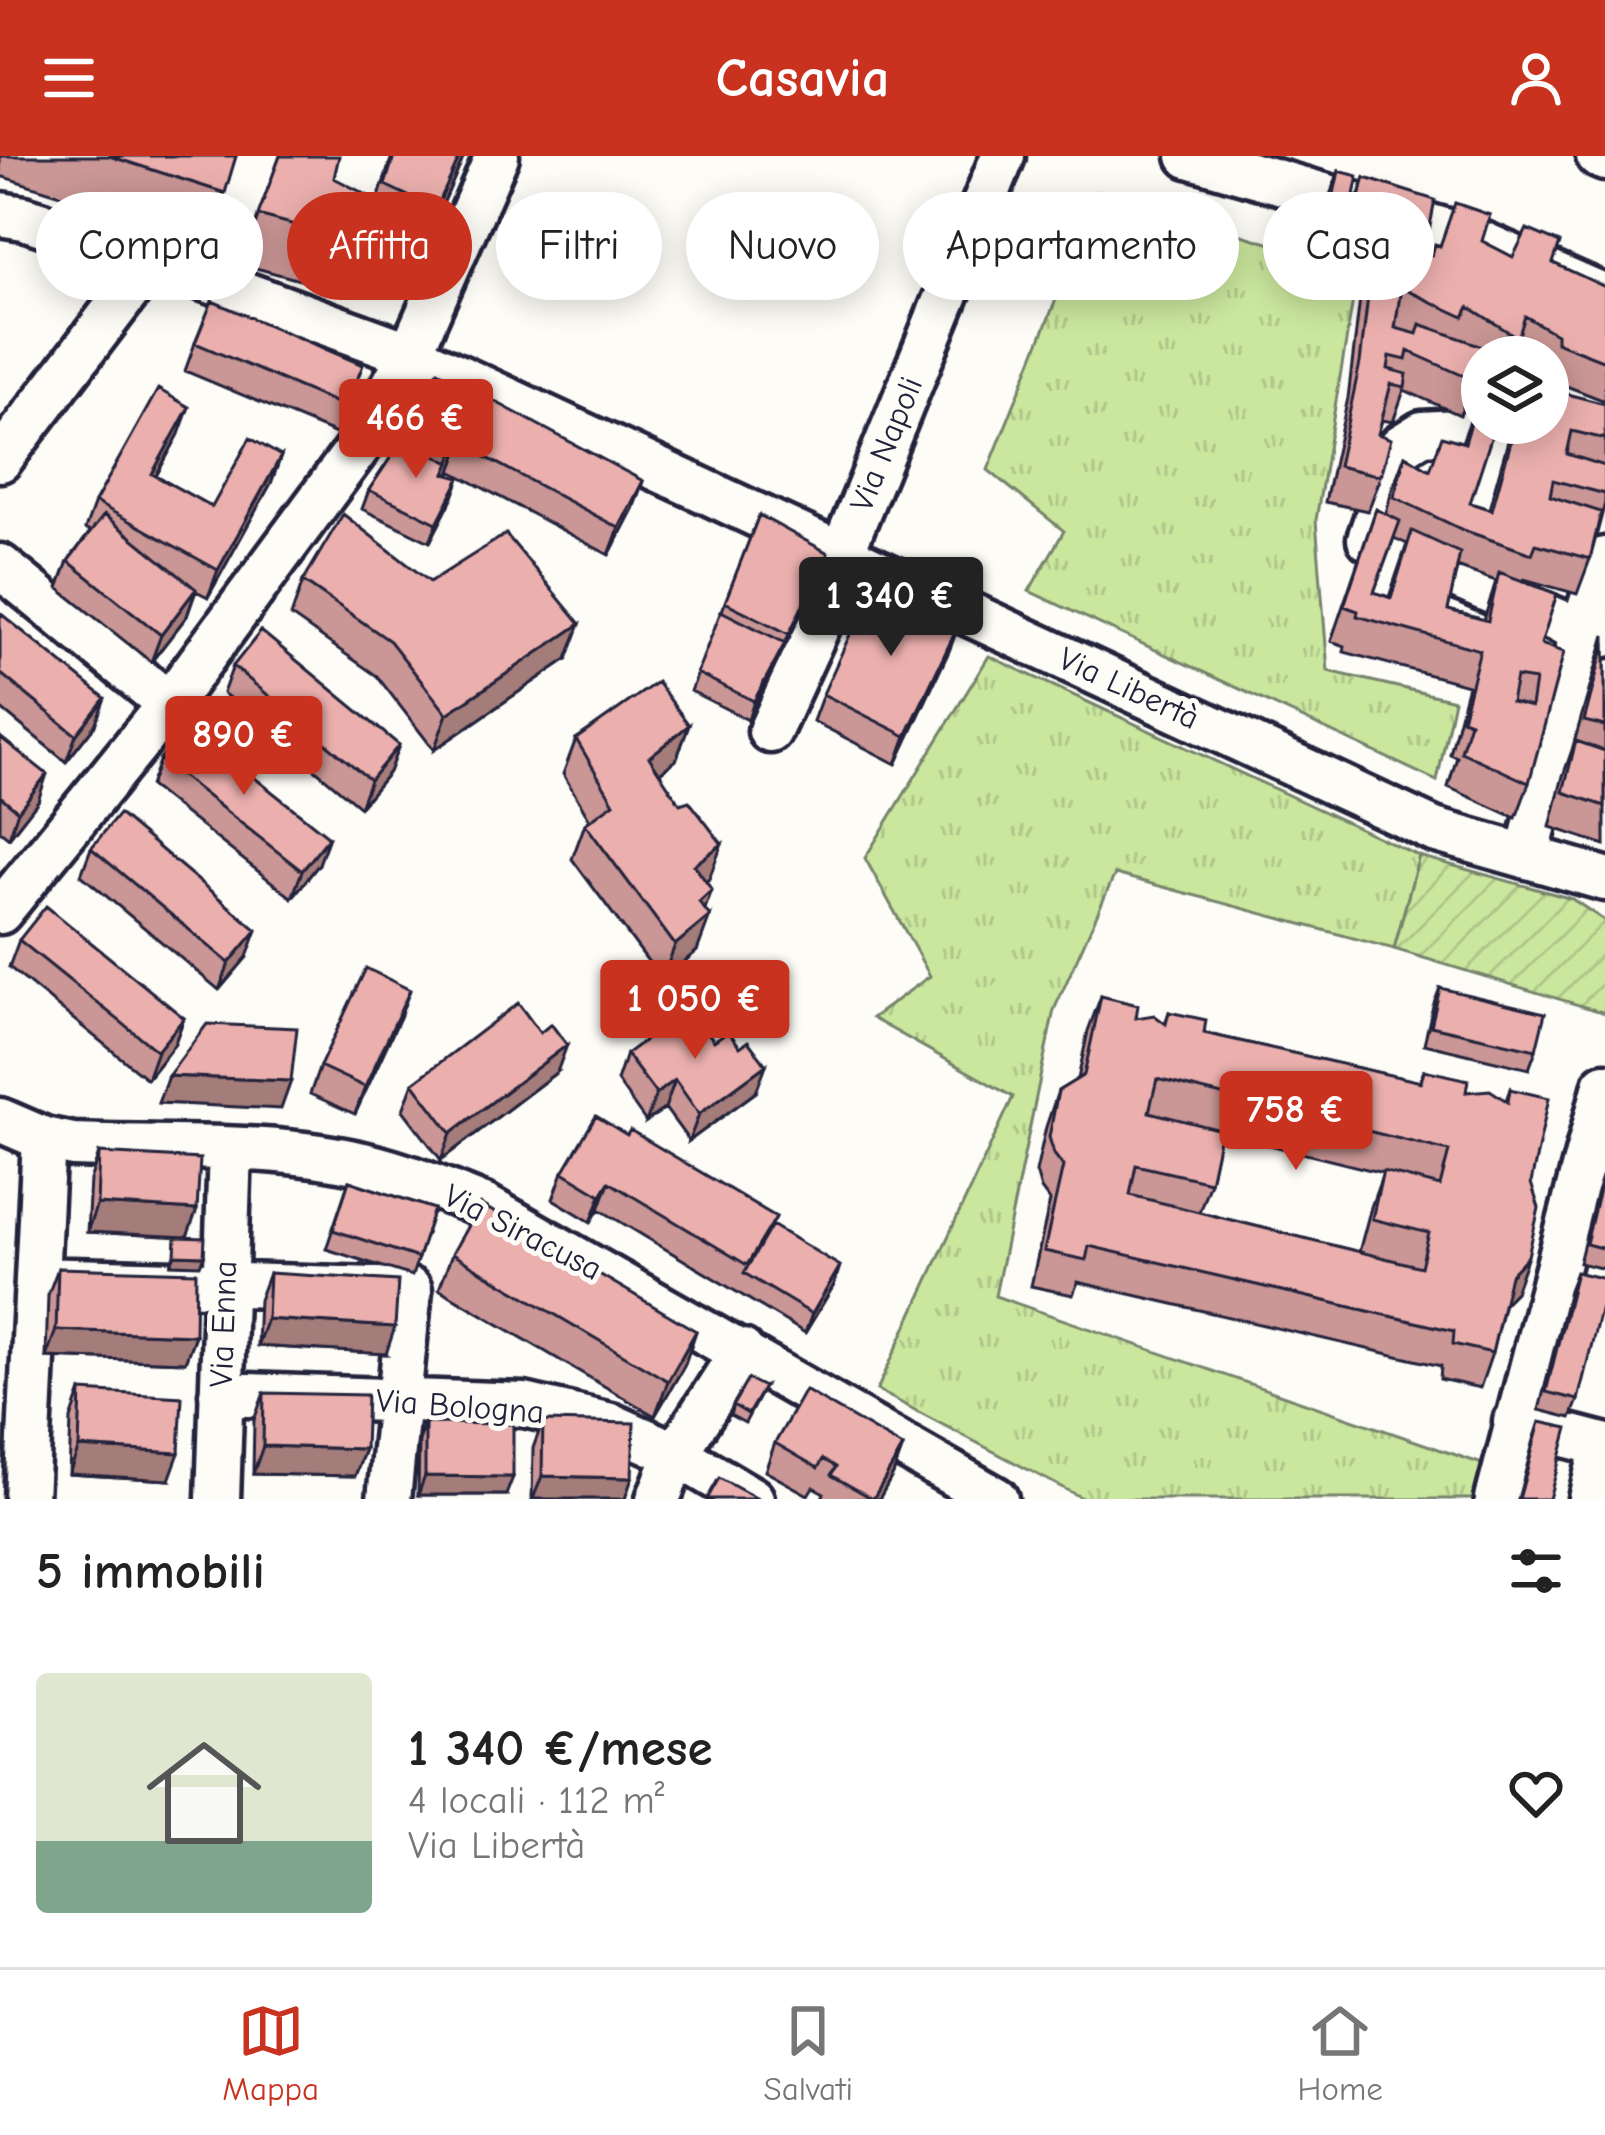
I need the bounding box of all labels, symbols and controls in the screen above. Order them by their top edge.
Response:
icon: menu [36,45,102,111]
icon: person [1503,45,1569,111]
text: Casavia [716,47,889,110]
chip: Compra [36,192,263,300]
chip: Affitta [287,192,472,300]
chip: Filtri [496,192,662,300]
chip: Nuovo [686,192,879,300]
chip: Appartamento [903,192,1239,300]
chip: Casa [1263,192,1434,300]
map controls [1461,336,1569,444]
button: layers [1461,336,1569,444]
street label: Via Napoli [842,371,930,517]
pin: 466 € [332,379,500,481]
text: 466 € [366,395,466,440]
pin: 1 340 € [780,557,1002,659]
text: 1 340 € [826,573,956,618]
street label: Via Libertà [1053,639,1205,737]
pin: 890 € [160,696,328,798]
text: 890 € [192,712,296,757]
pin: 1 050 € [584,960,806,1062]
text: 1 050 € [627,976,763,1021]
pin: 758 € [1212,1071,1380,1173]
text: 758 € [1247,1087,1345,1132]
street label: Via Siracusa [438,1176,608,1288]
street label: Via Enna [202,1260,244,1388]
street label: Via Bologna [375,1381,545,1431]
icon: filters [1503,1538,1569,1604]
text: 5 immobili [36,1542,265,1601]
text: 1 340 €/mese [408,1719,712,1778]
icon: home [132,1721,276,1865]
icon: heart [1503,1760,1569,1826]
text: 4 locali · 112 m² [408,1778,665,1823]
text: Via Libertà [408,1823,585,1868]
tab: Mappa [222,1998,319,2108]
tab: Salvati [764,1998,853,2108]
tab: Home [1298,1998,1383,2108]

